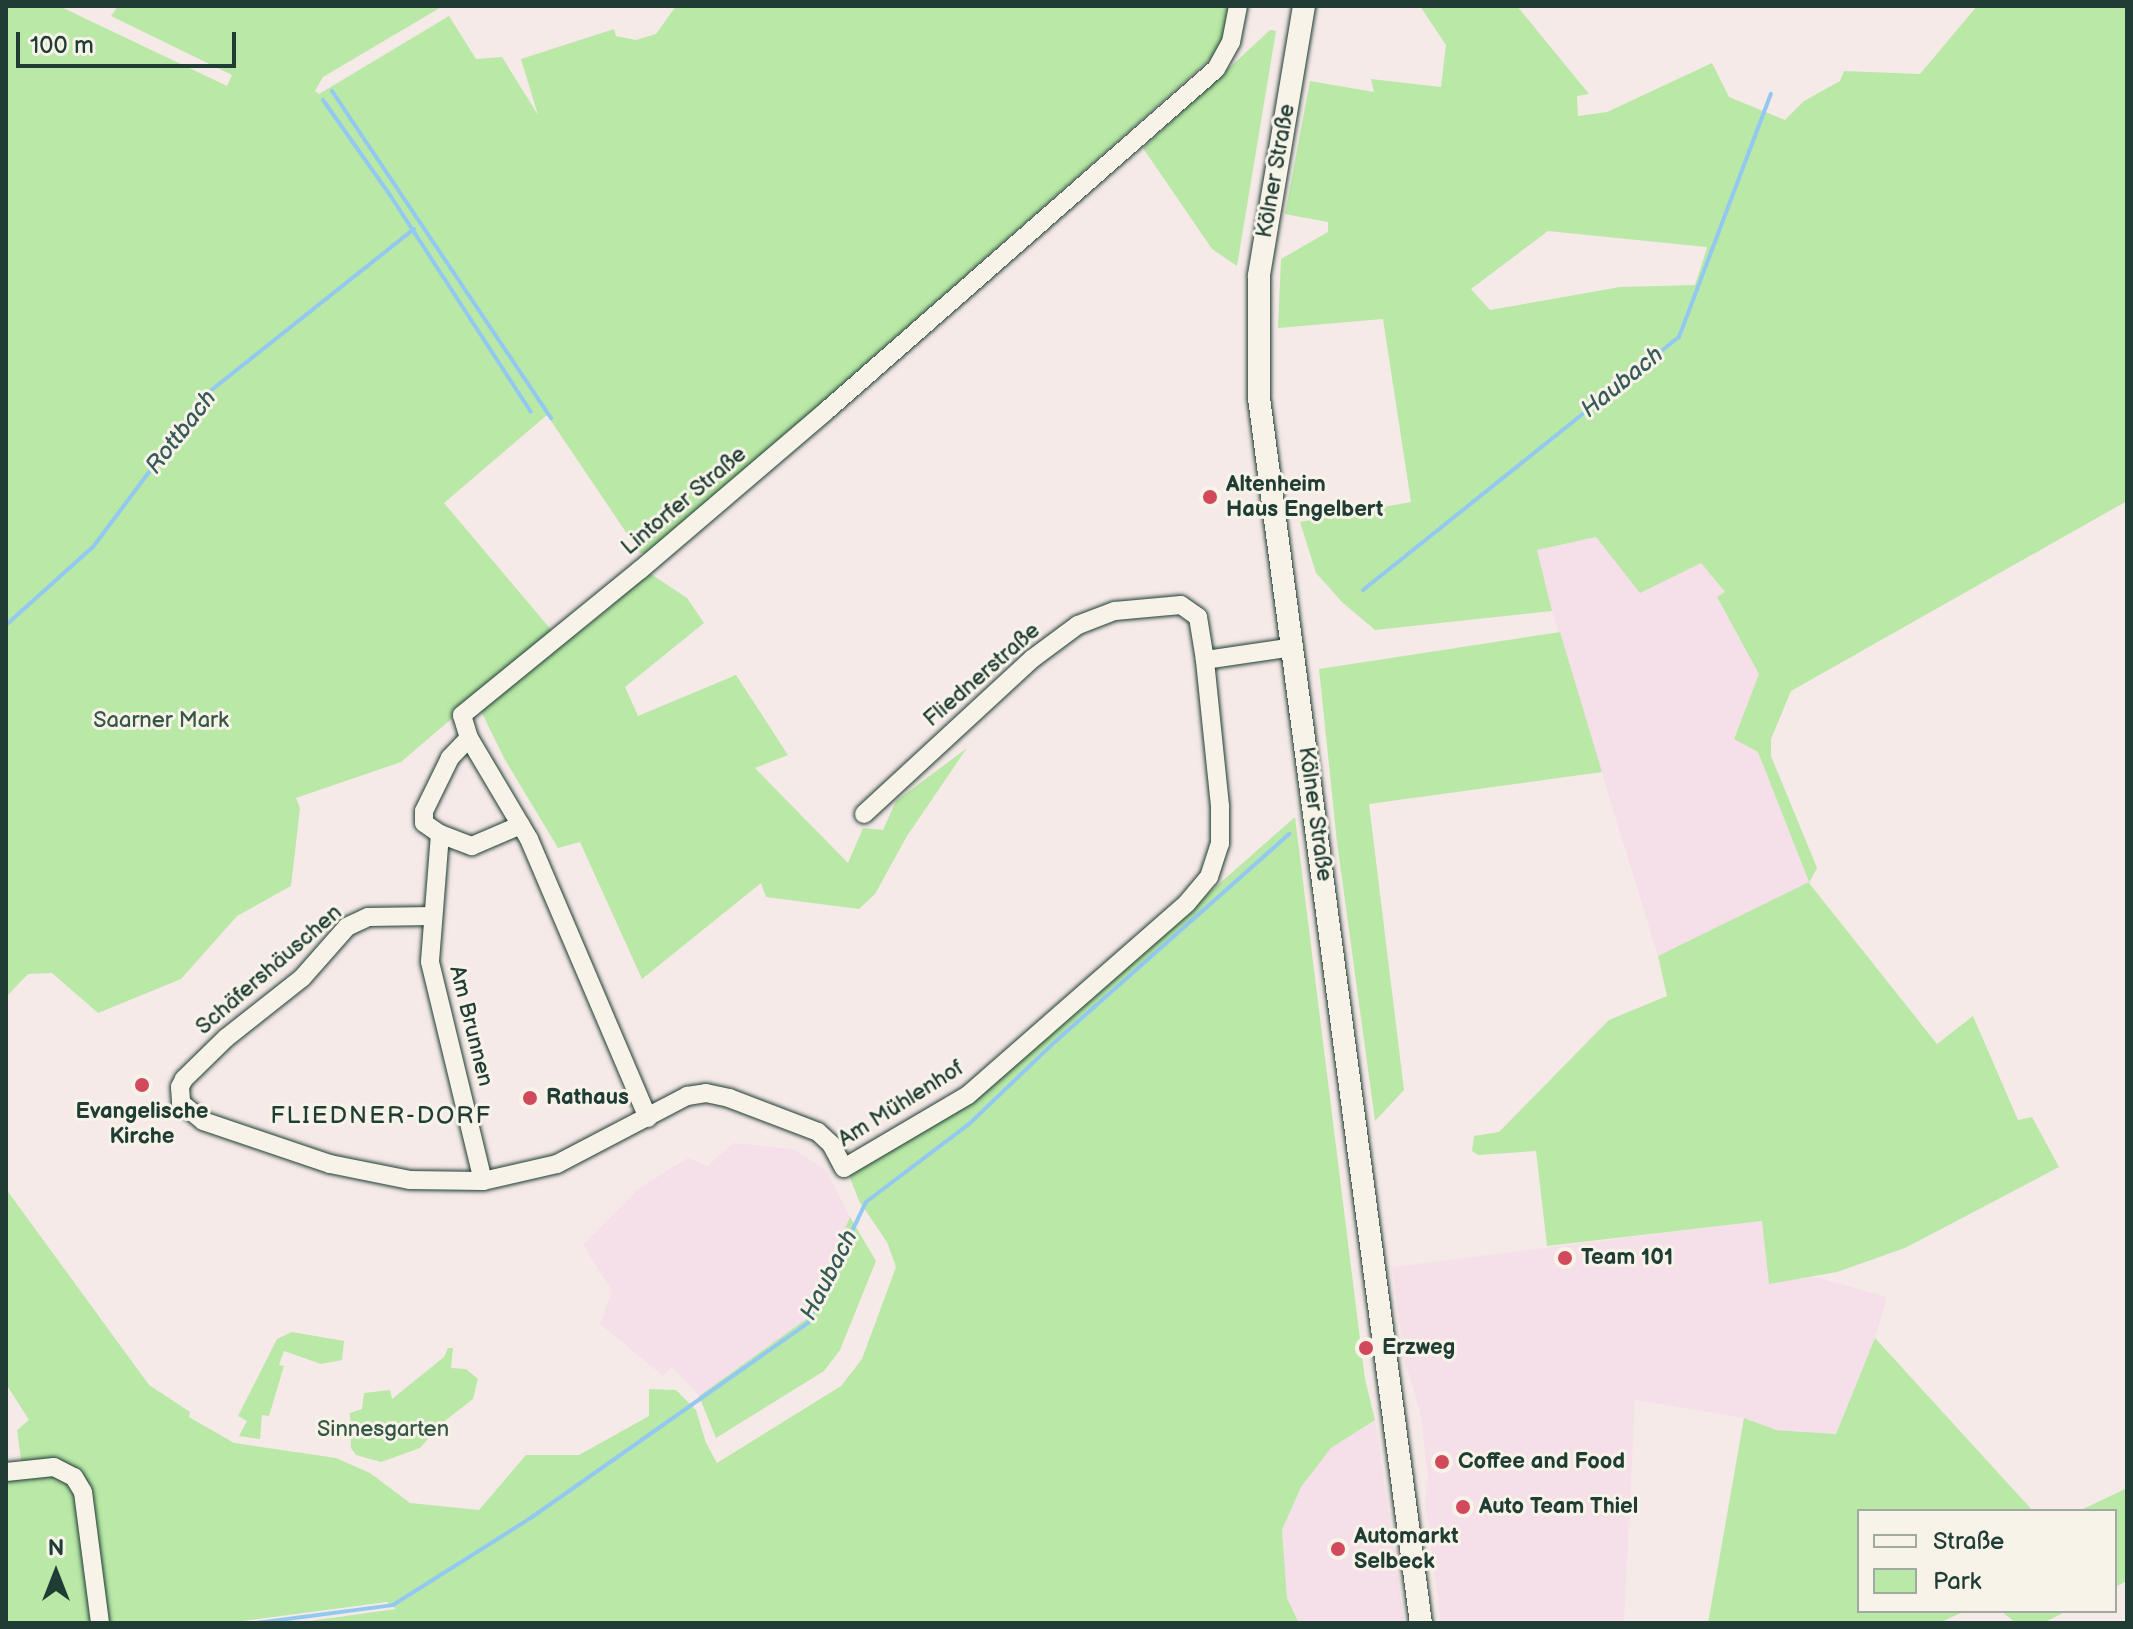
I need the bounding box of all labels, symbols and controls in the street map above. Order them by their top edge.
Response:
scale bar [20,16,240,66]
text: 100 m [30,31,94,60]
street label: Kölner Straße [1251,102,1301,240]
water label: Haubach [1575,340,1669,424]
water label: Rottbach [139,384,223,480]
street label: Lintorfer Straße [616,441,752,561]
place label: Altenheim Haus Engelbert [1226,471,1383,522]
marker: Altenheim Haus Engelbert [1201,488,1219,506]
street label: Fliednerstraße [919,617,1045,733]
park label: Saarner Mark [93,708,229,734]
street label: Kölner Straße [1292,745,1338,883]
street label: Schäfershäuschen [191,899,347,1041]
street label: Am Brunnen [443,963,499,1089]
street label: Am Mühlenhof [834,1055,968,1153]
marker: Evangelische Kirche [133,1076,151,1094]
place label: Rathaus [546,1085,629,1111]
marker: Rathaus [521,1089,539,1107]
place label: Evangelische Kirche [76,1098,208,1150]
district label: FLIEDNER-DORF [270,1102,492,1130]
water label: Haubach [794,1225,864,1325]
place label: Team 101 [1581,1245,1673,1271]
marker: Team 101 [1556,1249,1574,1267]
place label: Erzweg [1382,1335,1455,1361]
marker: Erzweg [1357,1339,1375,1357]
park label: Sinnesgarten [317,1417,449,1443]
place label: Coffee and Food [1458,1449,1625,1475]
marker: Coffee and Food [1433,1453,1451,1471]
place label: Auto Team Thiel [1479,1494,1638,1520]
marker: Auto Team Thiel [1454,1498,1472,1516]
legend [1857,1509,2117,1613]
place label: Automarkt Selbeck [1354,1523,1459,1574]
text: Straße [1933,1527,2004,1556]
north arrow [16,1533,96,1613]
text: N [48,1535,64,1562]
marker: Automarkt Selbeck [1329,1540,1347,1558]
text: Park [1933,1567,1981,1596]

